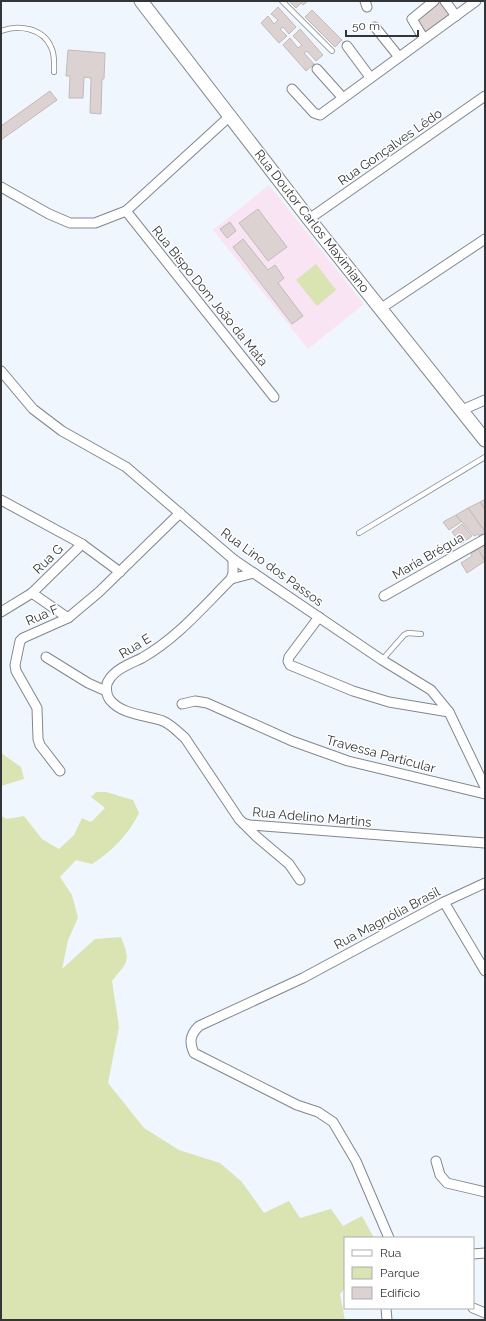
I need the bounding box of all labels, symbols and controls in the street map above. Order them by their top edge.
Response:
scale bar [346,12,418,38]
text: 50 m [352,19,380,33]
street label: Rua Gonçalves Lêdo [335,105,445,189]
street label: Rua Doutor Carlos Maximiano [252,147,373,296]
street label: Rua Bispo Dom João da Mata [149,223,271,369]
street label: Rua Lino dos Passos [218,525,326,609]
street label: Maria Brégua [390,530,466,582]
street label: Rua G [30,541,66,577]
street label: Rua F [23,601,61,629]
street label: Rua E [116,631,154,661]
street label: Travessa Particular [325,732,438,776]
street label: Rua Adelino Martins [252,804,372,830]
street label: Rua Magnólia Brasil [331,883,443,952]
legend [344,1237,474,1309]
text: Rua [380,1246,401,1260]
text: Parque [380,1266,420,1280]
text: Edifício [380,1286,420,1300]

